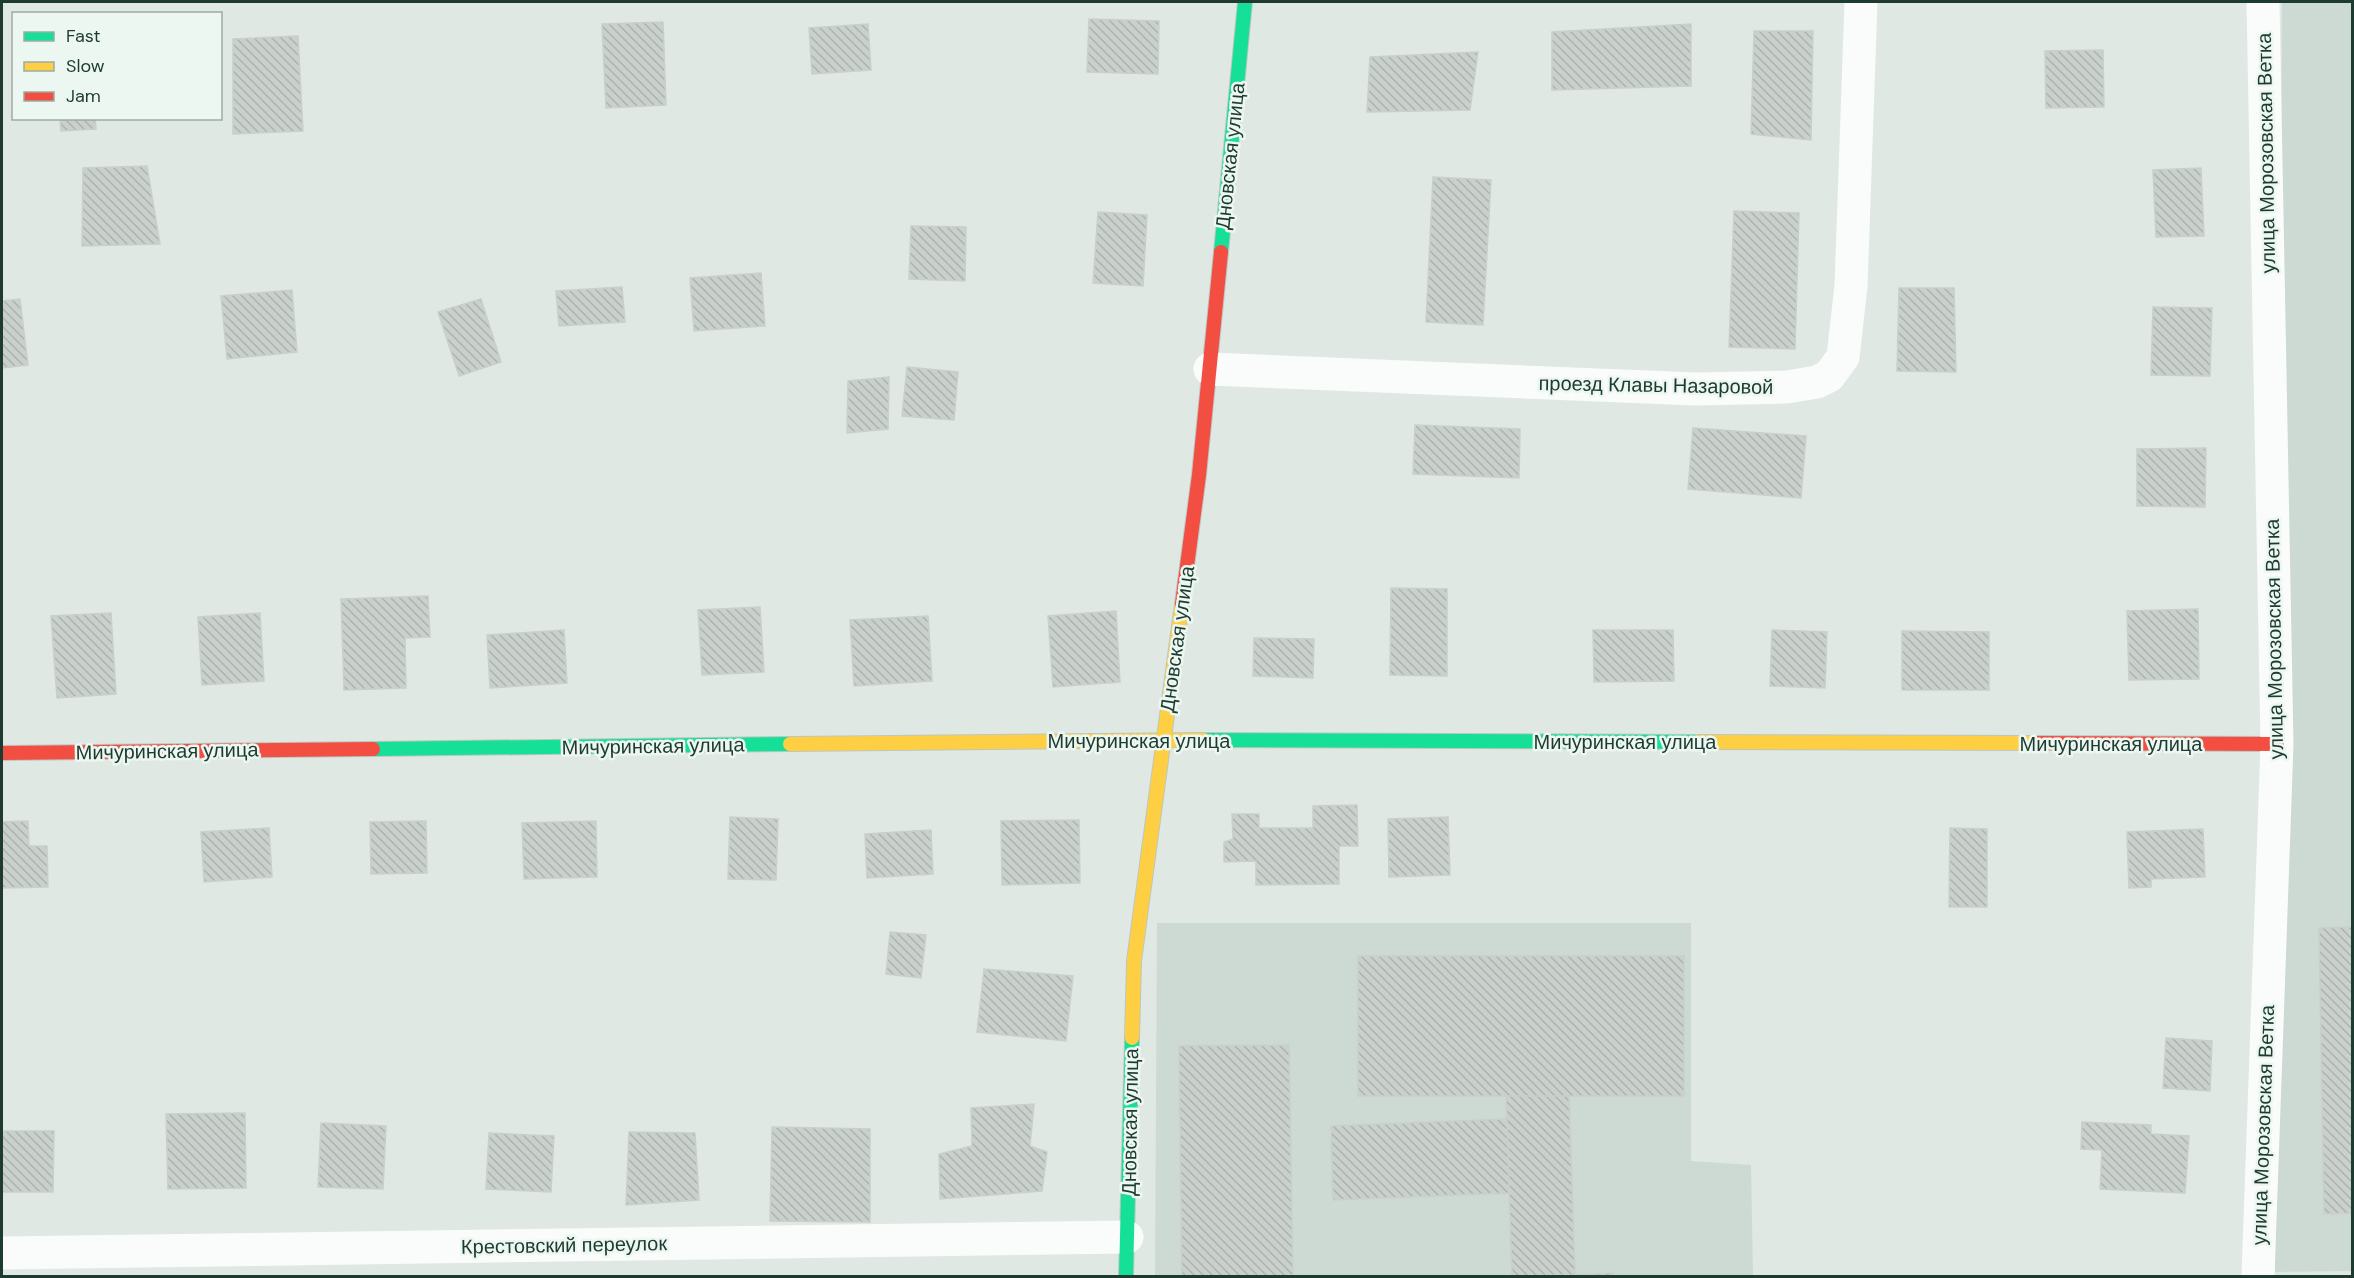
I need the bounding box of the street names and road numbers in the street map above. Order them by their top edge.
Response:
street label: улица Морозовская Ветка [2251,32,2281,273]
street label: Дновская улица [1209,80,1251,231]
street label: проезд Клавы Назаровой [1538,370,1774,400]
street label: улица Морозовская Ветка [2259,518,2289,759]
street label: Дновская улица [1154,563,1200,714]
street label: Мичуринская улица [1048,728,1231,754]
street label: Мичуринская улица [1534,729,1717,755]
street label: Мичуринская улица [561,731,745,761]
street label: Мичуринская улица [2020,731,2203,757]
street label: Мичуринская улица [75,736,259,766]
street label: улица Морозовская Ветка [2246,1003,2280,1246]
street label: Дновская улица [1116,1047,1144,1196]
street label: Крестовский переулок [461,1230,667,1260]

